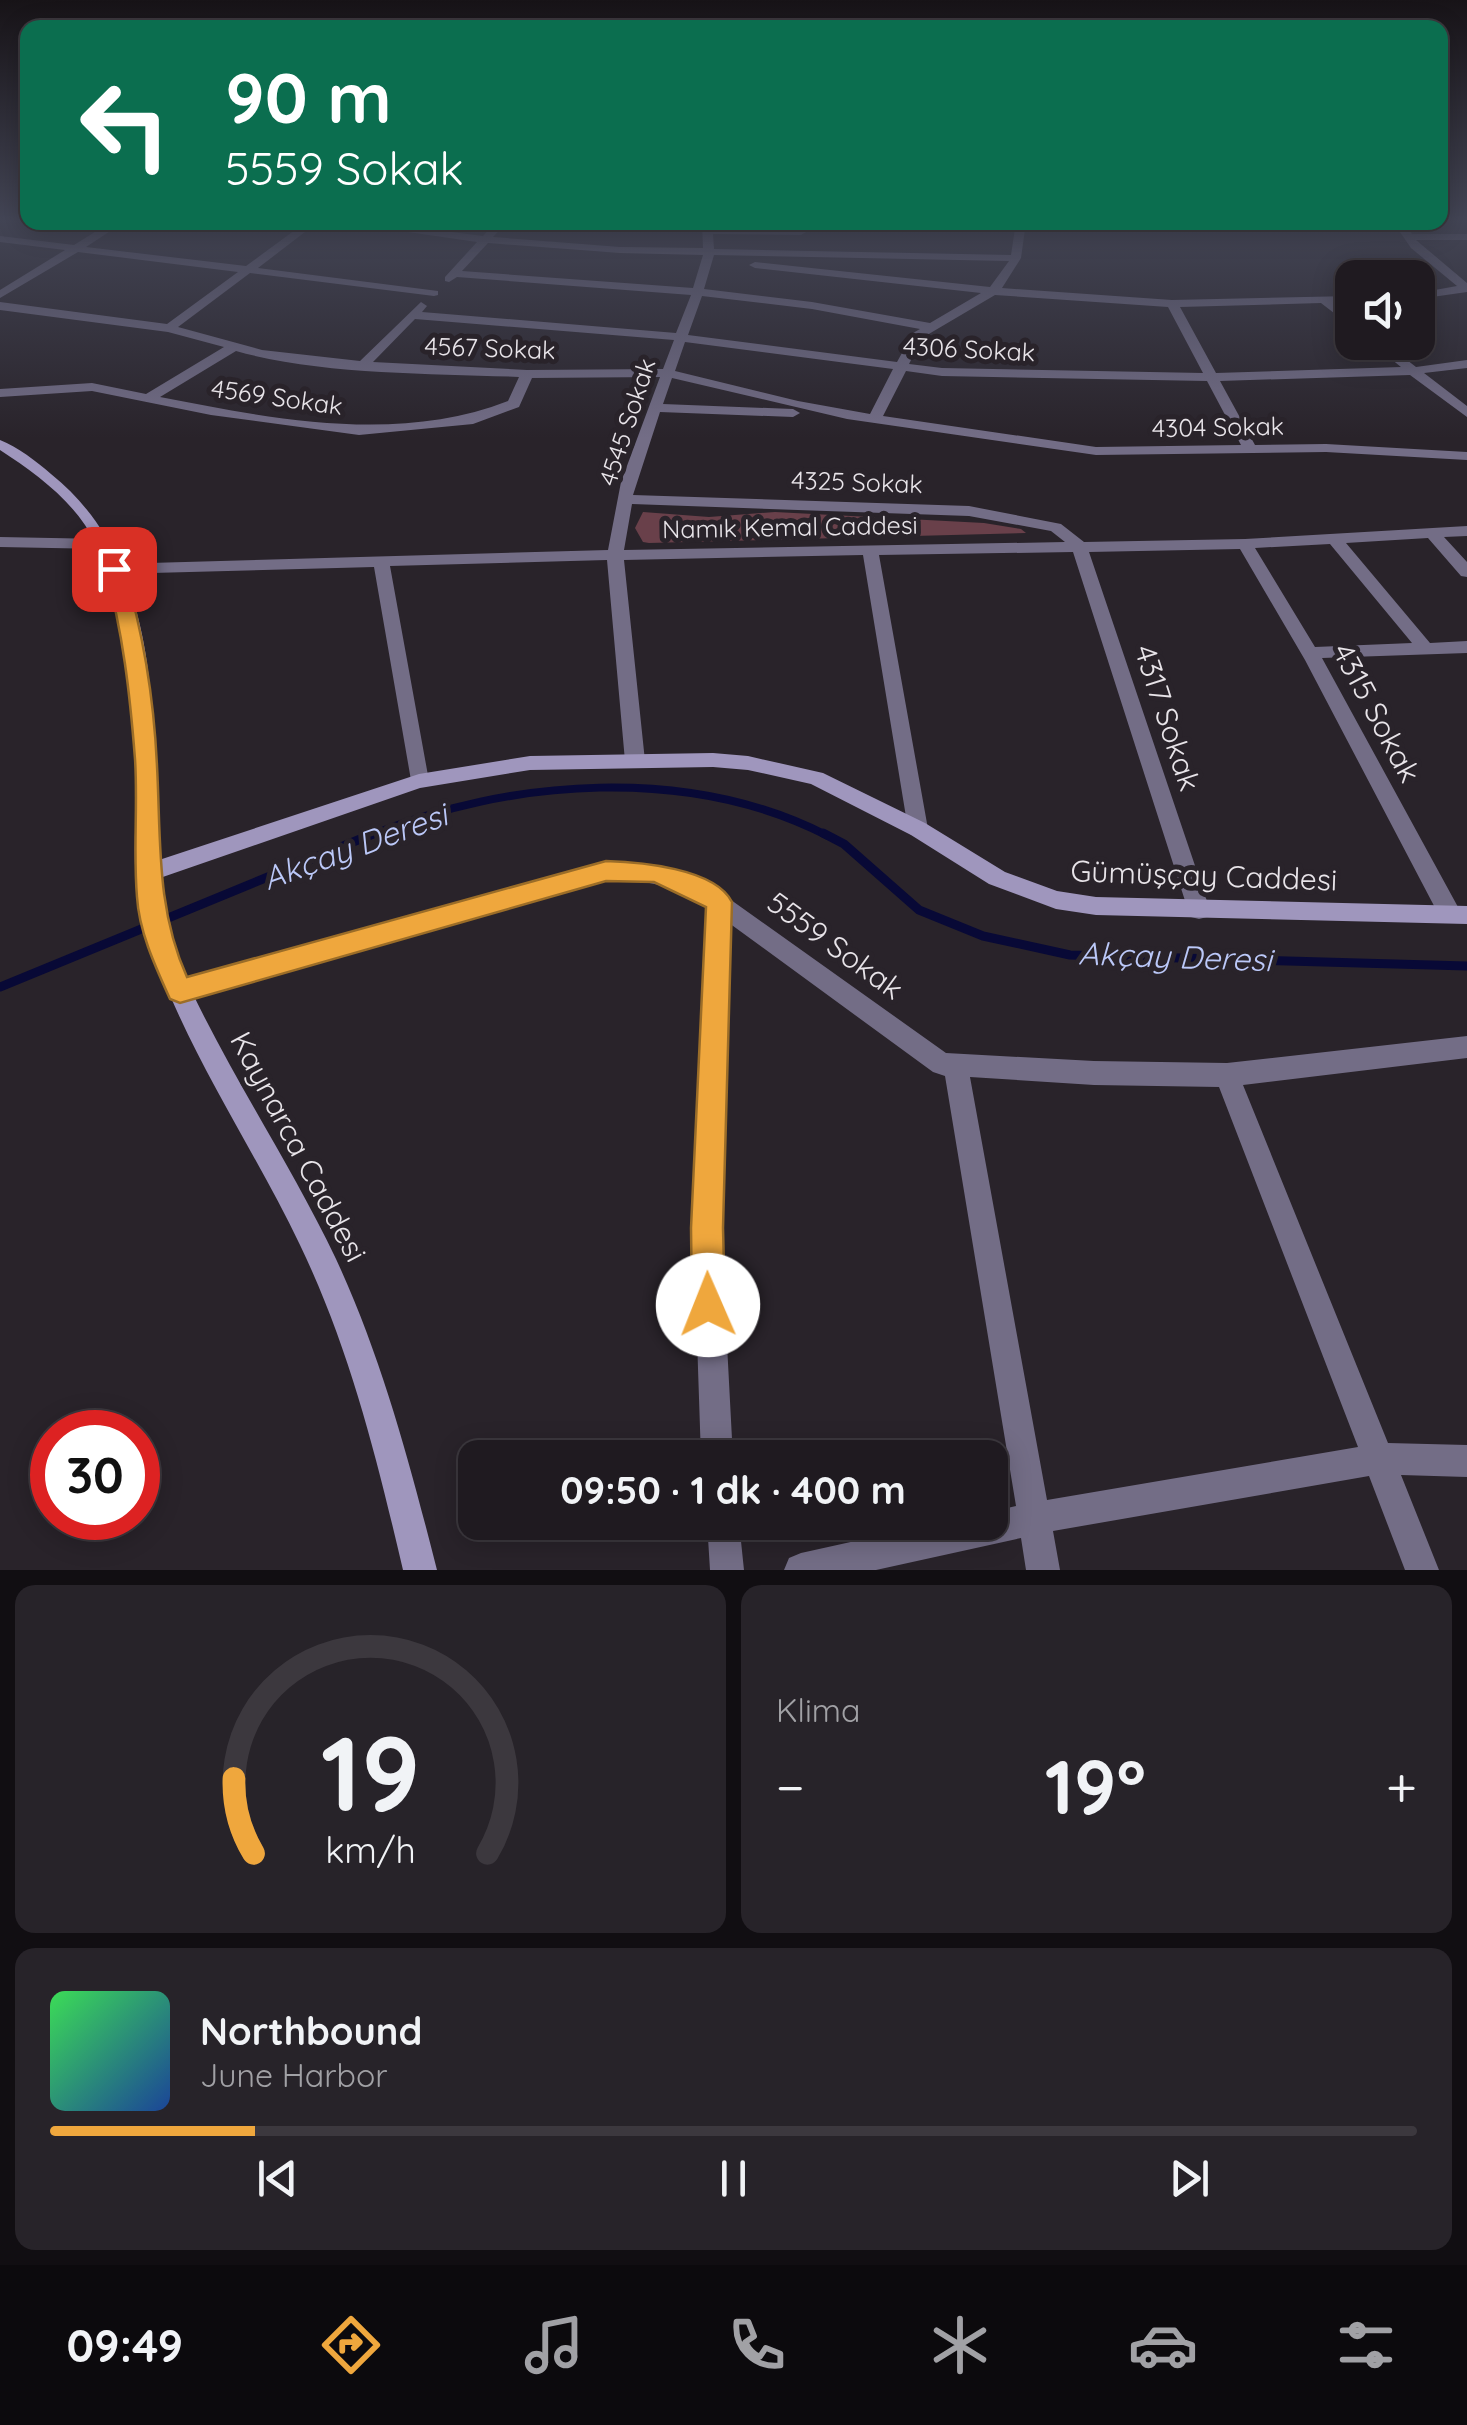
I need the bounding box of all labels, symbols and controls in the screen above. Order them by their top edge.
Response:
text: 90 m [225,53,392,141]
icon: left [60,60,190,190]
text: 5559 Sokak [225,140,464,196]
map controls [1335,260,1435,360]
button: sound [1335,260,1435,360]
street label: 4567 Sokak [424,330,556,365]
street label: 4306 Sokak [902,330,1036,367]
street label: 4545 Sokak [591,354,662,489]
street label: 4569 Sokak [209,372,345,421]
street label: 4304 Sokak [1152,410,1284,443]
street label: 4325 Sokak [791,464,923,499]
street label: Namık Kemal Caddesi [662,509,918,544]
pin [72,527,157,612]
icon: arrive [87,542,142,597]
street label: 4315 Sokak [1324,636,1429,789]
street label: 4317 Sokak [1126,640,1209,796]
water label: Akçay Deresi [257,793,455,898]
street label: Gümüşçay Caddesi [1070,851,1338,899]
street label: 5559 Sokak [760,883,911,1007]
water label: Akçay Deresi [1078,933,1276,979]
street label: Kaynarca Caddesi [222,1025,376,1268]
position arrow [656,1253,760,1357]
speed limit sign: 30 [30,1410,160,1540]
text: 09:50 · 1 dk · 400 m [560,1466,906,1514]
text: Klima [776,1690,860,1730]
text: 19 [321,1707,420,1837]
text: 19° [1045,1739,1146,1833]
text: − [776,1752,805,1821]
text: + [1386,1752,1417,1821]
text: km/h [325,1827,416,1872]
text: Northbound [200,2007,422,2055]
text: June Harbor [200,2055,388,2095]
icon: previous [250,2151,305,2206]
icon: pause [706,2151,761,2206]
icon: next [1162,2151,1217,2206]
icon: directions [316,2310,386,2380]
icon: music [519,2310,589,2380]
icon: phone [722,2310,792,2380]
icon: climate [925,2310,995,2380]
icon: car [1128,2310,1198,2380]
icon: filters [1331,2310,1401,2380]
text: 09:49 [66,2317,183,2373]

